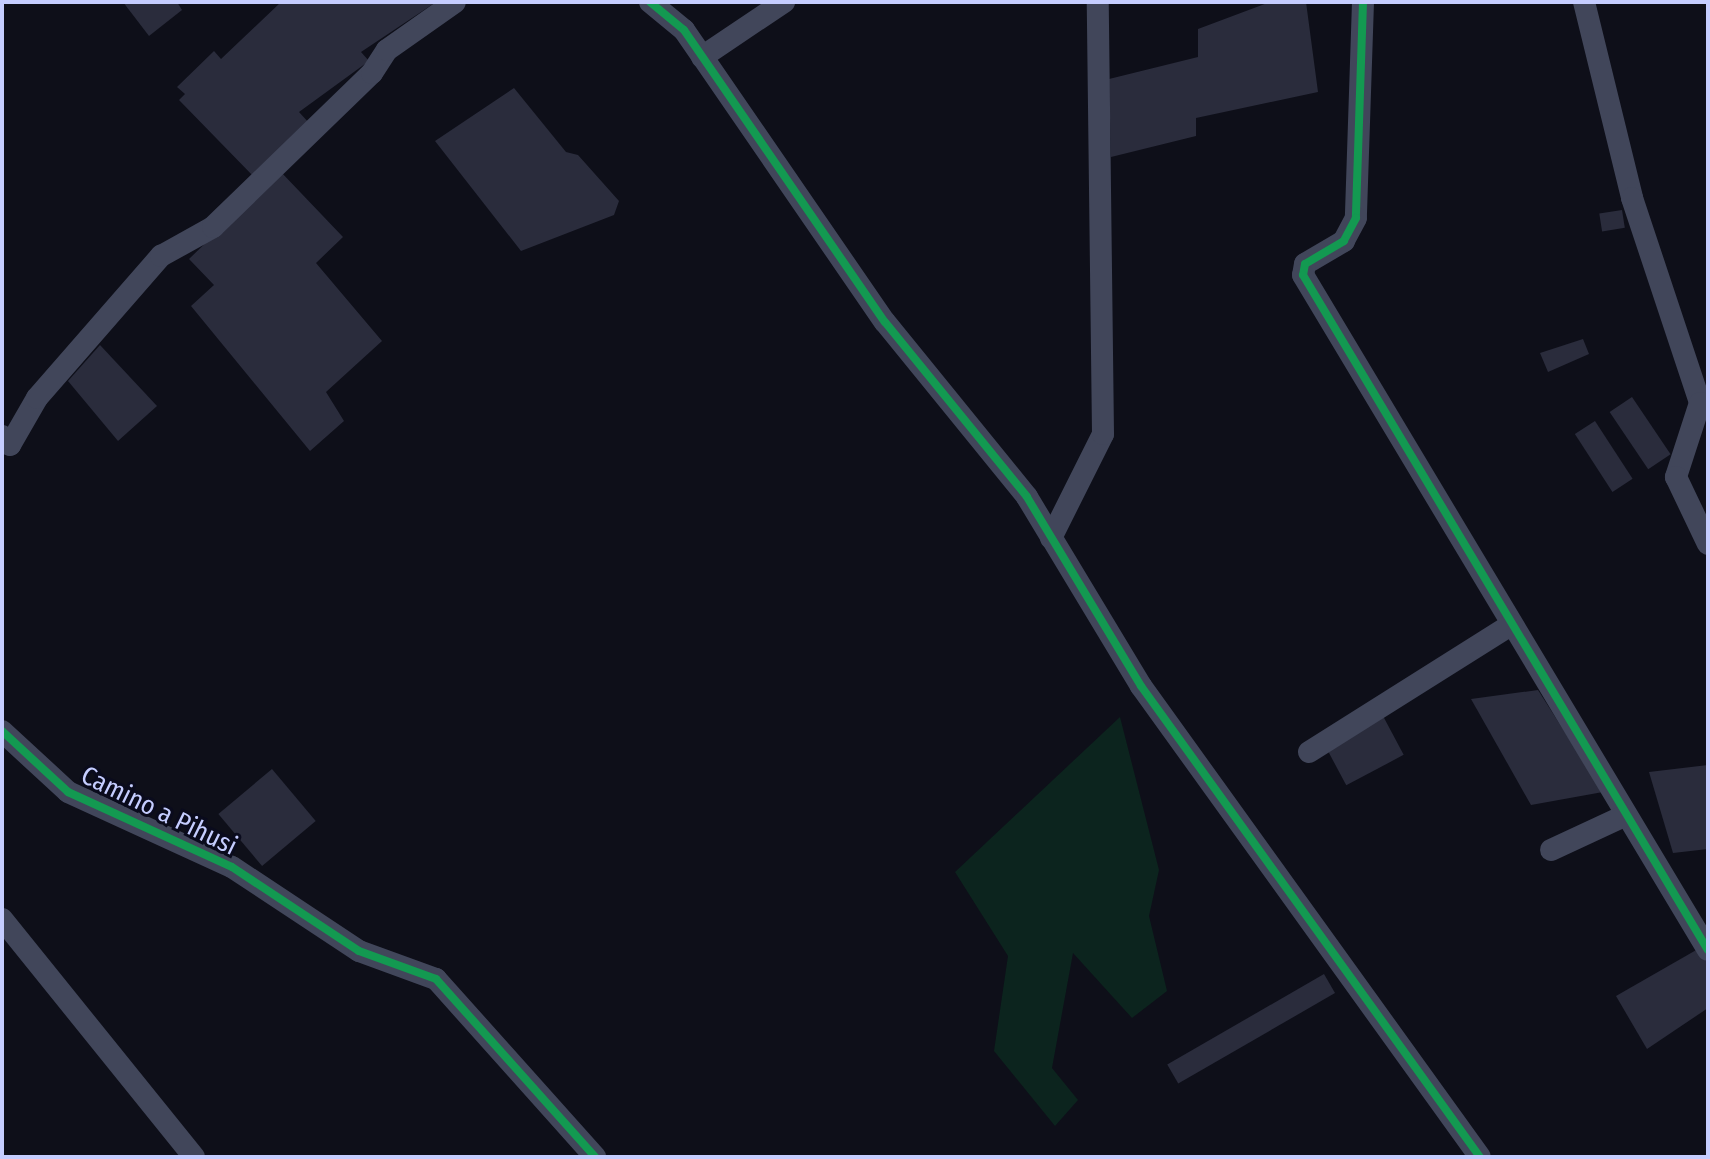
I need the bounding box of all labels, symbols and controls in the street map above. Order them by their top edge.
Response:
street label: Camino a Pihusi [76,760,242,862]

